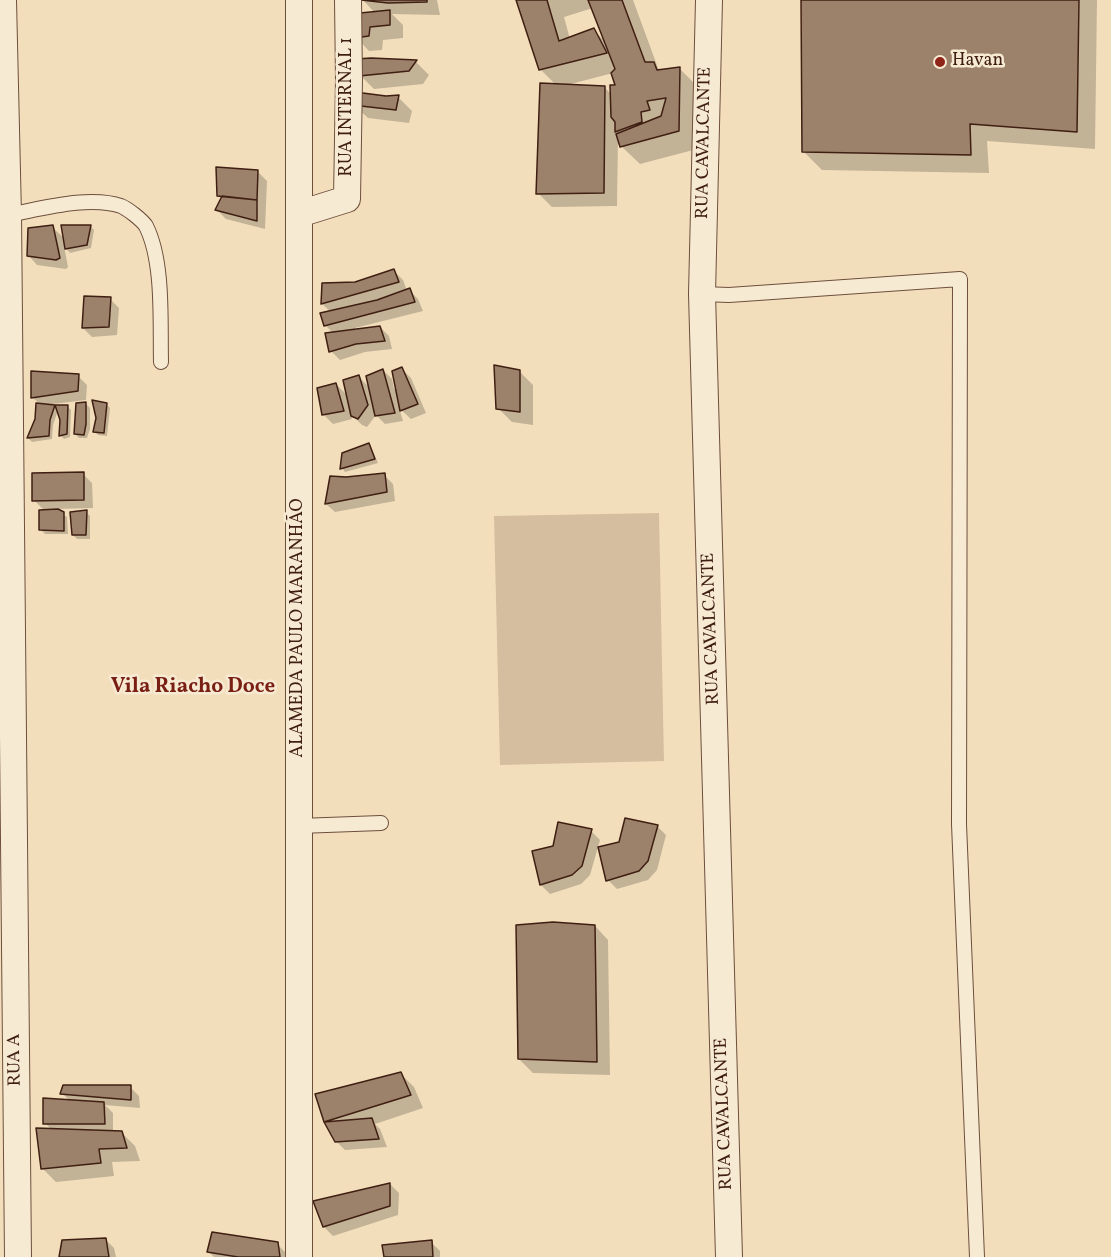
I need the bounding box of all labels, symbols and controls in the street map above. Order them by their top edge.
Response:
street label: RUA INTERNAL 1 [337,37,359,177]
place label: Havan [952,51,1003,73]
marker: Havan [933,55,947,69]
street label: RUA CAVALCANTE [693,67,717,219]
street label: ALAMEDA PAULO MARANHÃO [288,498,310,758]
street label: RUA CAVALCANTE [699,552,725,706]
district label: Vila Riacho Doce [111,675,275,701]
street label: RUA A [5,1033,27,1087]
street label: RUA CAVALCANTE [712,1037,738,1191]

